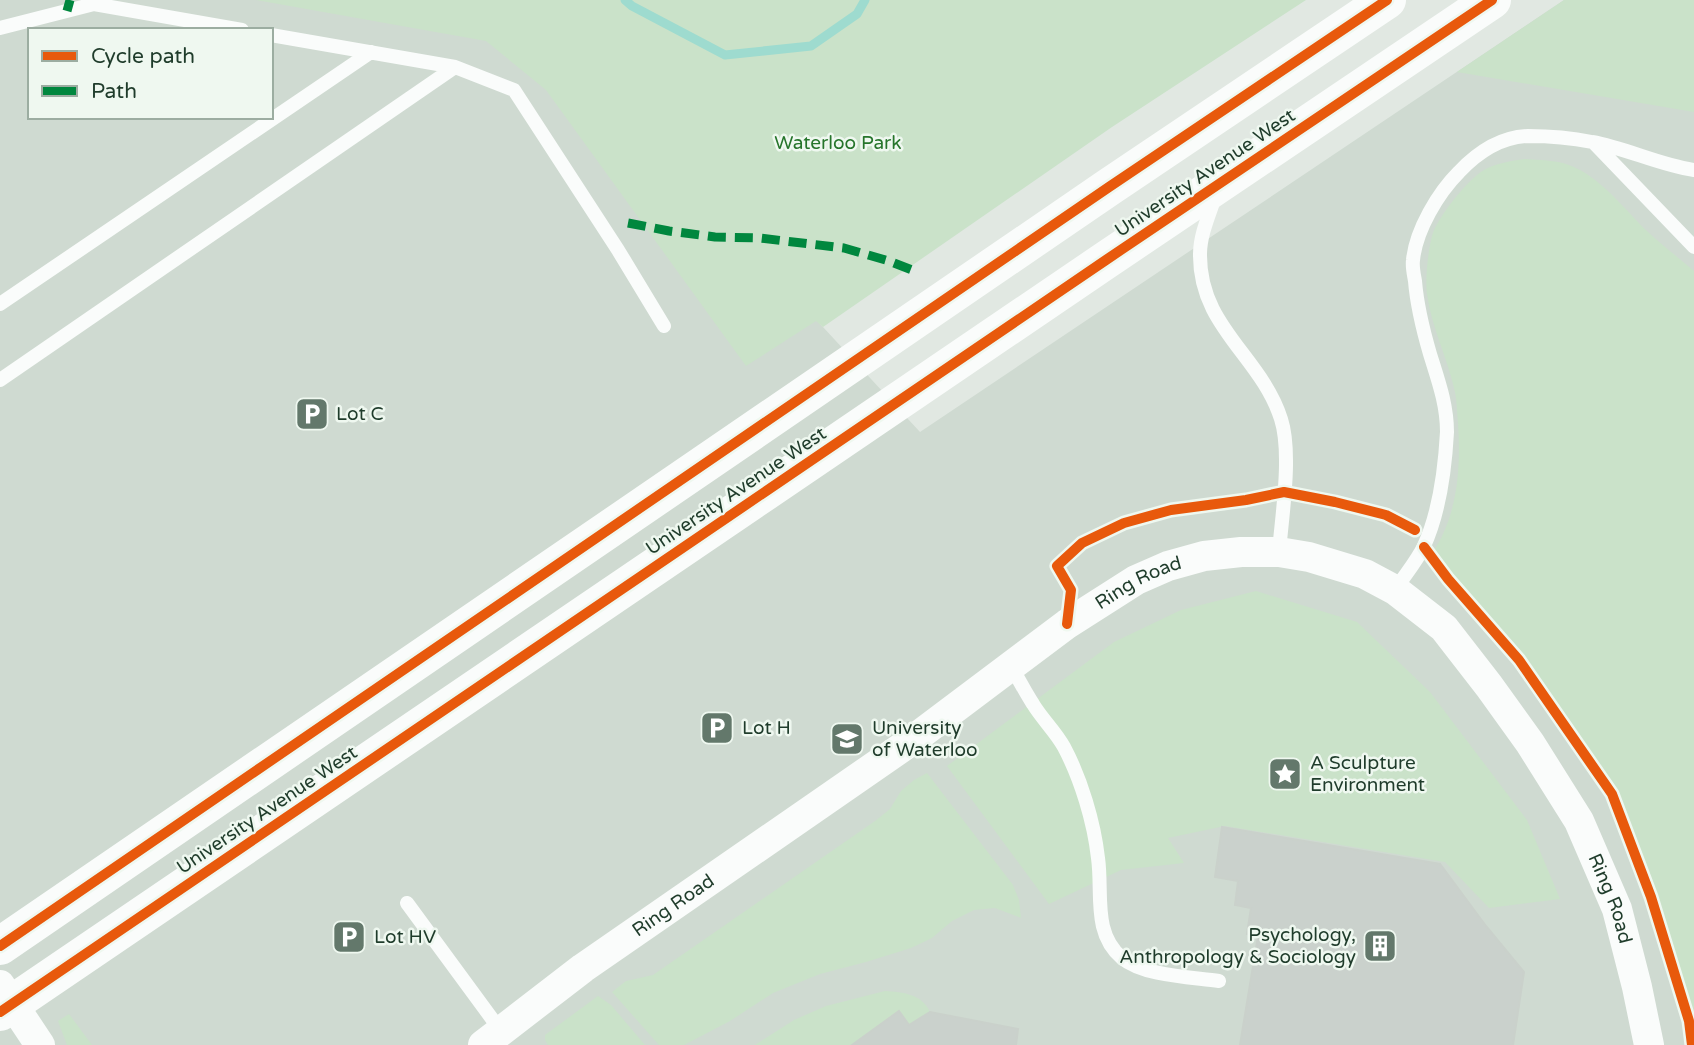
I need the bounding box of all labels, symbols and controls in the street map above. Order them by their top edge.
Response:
legend [28,28,273,119]
text: Cycle path [91,44,195,69]
text: Path [91,79,137,104]
street label: University Avenue West [1111,104,1299,242]
park label: Waterloo Park [774,132,902,154]
parking icon: Lot C [293,395,331,433]
place label: Lot C [336,403,384,425]
street label: University Avenue West [642,422,830,560]
street label: Ring Road [1091,552,1184,614]
parking icon: Lot H [698,709,736,747]
place label: Lot H [742,717,791,739]
place label: University of Waterloo [872,717,978,761]
school or university icon: University of Waterloo [828,720,866,758]
street label: University Avenue West [173,741,361,879]
place label: A Sculpture Environment [1310,752,1425,796]
place icon: A Sculpture Environment [1266,755,1304,793]
street label: Ring Road [1583,850,1636,946]
street label: Ring Road [628,870,718,941]
parking icon: Lot HV [330,918,368,956]
place label: Psychology, Anthropology & Sociology [1119,924,1356,968]
place label: Lot HV [374,926,436,948]
building icon: Psychology, Anthropology & Sociology [1361,927,1399,965]

